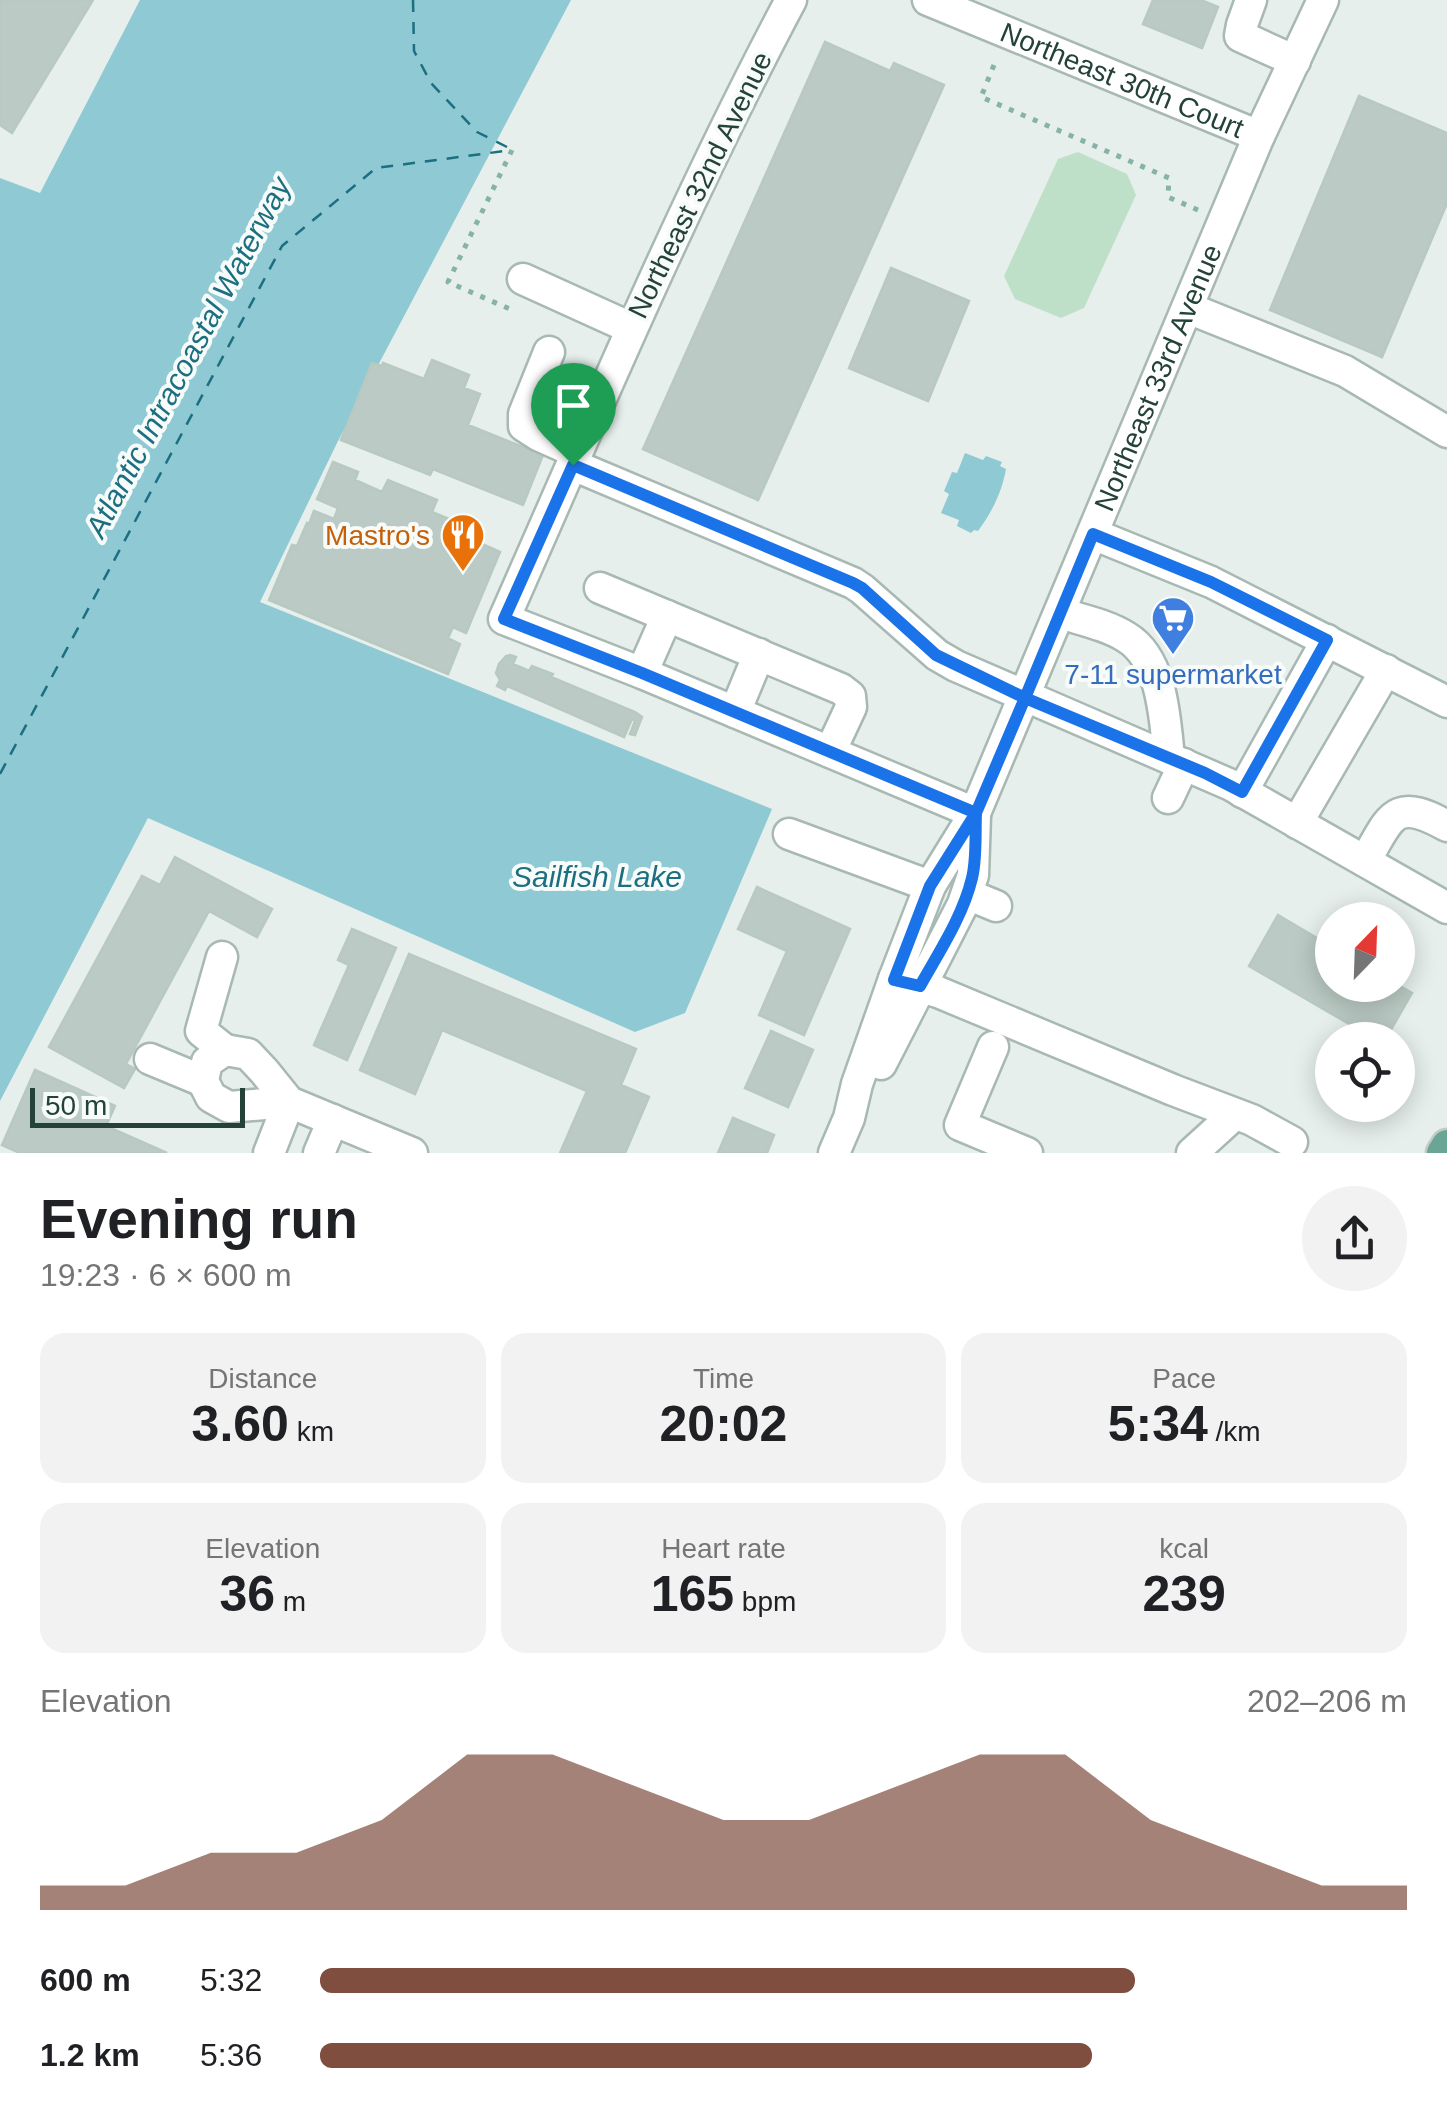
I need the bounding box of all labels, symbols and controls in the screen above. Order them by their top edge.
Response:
street label: Northeast 30th Court [996,16,1249,144]
street label: Northeast 32nd Avenue [622,47,778,323]
water label: Atlantic Intracoastal Waterway [78,170,298,544]
street label: Northeast 33rd Avenue [1088,240,1227,515]
pin [531,363,616,466]
icon: arrive [546,378,601,433]
restaurant icon: Mastro's [440,512,486,573]
place label: Mastro's [325,520,430,551]
supermarket icon: 7-11 supermarket [1150,595,1196,656]
place label: 7-11 supermarket [1064,659,1282,690]
water label: Sailfish Lake [512,860,682,893]
north arrow [1315,902,1415,1002]
map controls [1315,902,1415,1122]
button: locate [1315,1022,1415,1122]
scale bar [30,1083,245,1128]
text: 50 m [45,1090,107,1121]
button: share [1302,1186,1407,1291]
text: Evening run [40,1188,358,1250]
text: 19:23 · 6 × 600 m [40,1257,292,1293]
text: Distance [208,1363,317,1394]
text: Time [693,1363,754,1394]
text: Pace [1152,1363,1216,1394]
text: 3.60 [192,1396,289,1452]
text: 20:02 [660,1396,787,1452]
text: 5:34 [1108,1396,1208,1452]
text: km [289,1416,334,1447]
text: /km [1208,1416,1261,1447]
text: Elevation [205,1533,320,1564]
text: Heart rate [661,1533,786,1564]
text: kcal [1159,1533,1209,1564]
text: 36 [219,1566,275,1622]
text: 165 [651,1566,734,1622]
text: 239 [1142,1566,1226,1622]
text: m [275,1586,306,1617]
text: bpm [734,1586,796,1617]
text: Elevation [40,1683,172,1719]
text: 202–206 m [1247,1683,1407,1719]
text: 600 m [40,1962,131,1998]
text: 5:32 [200,1962,262,1998]
text: 1.2 km [40,2037,140,2073]
text: 5:36 [200,2037,262,2073]

